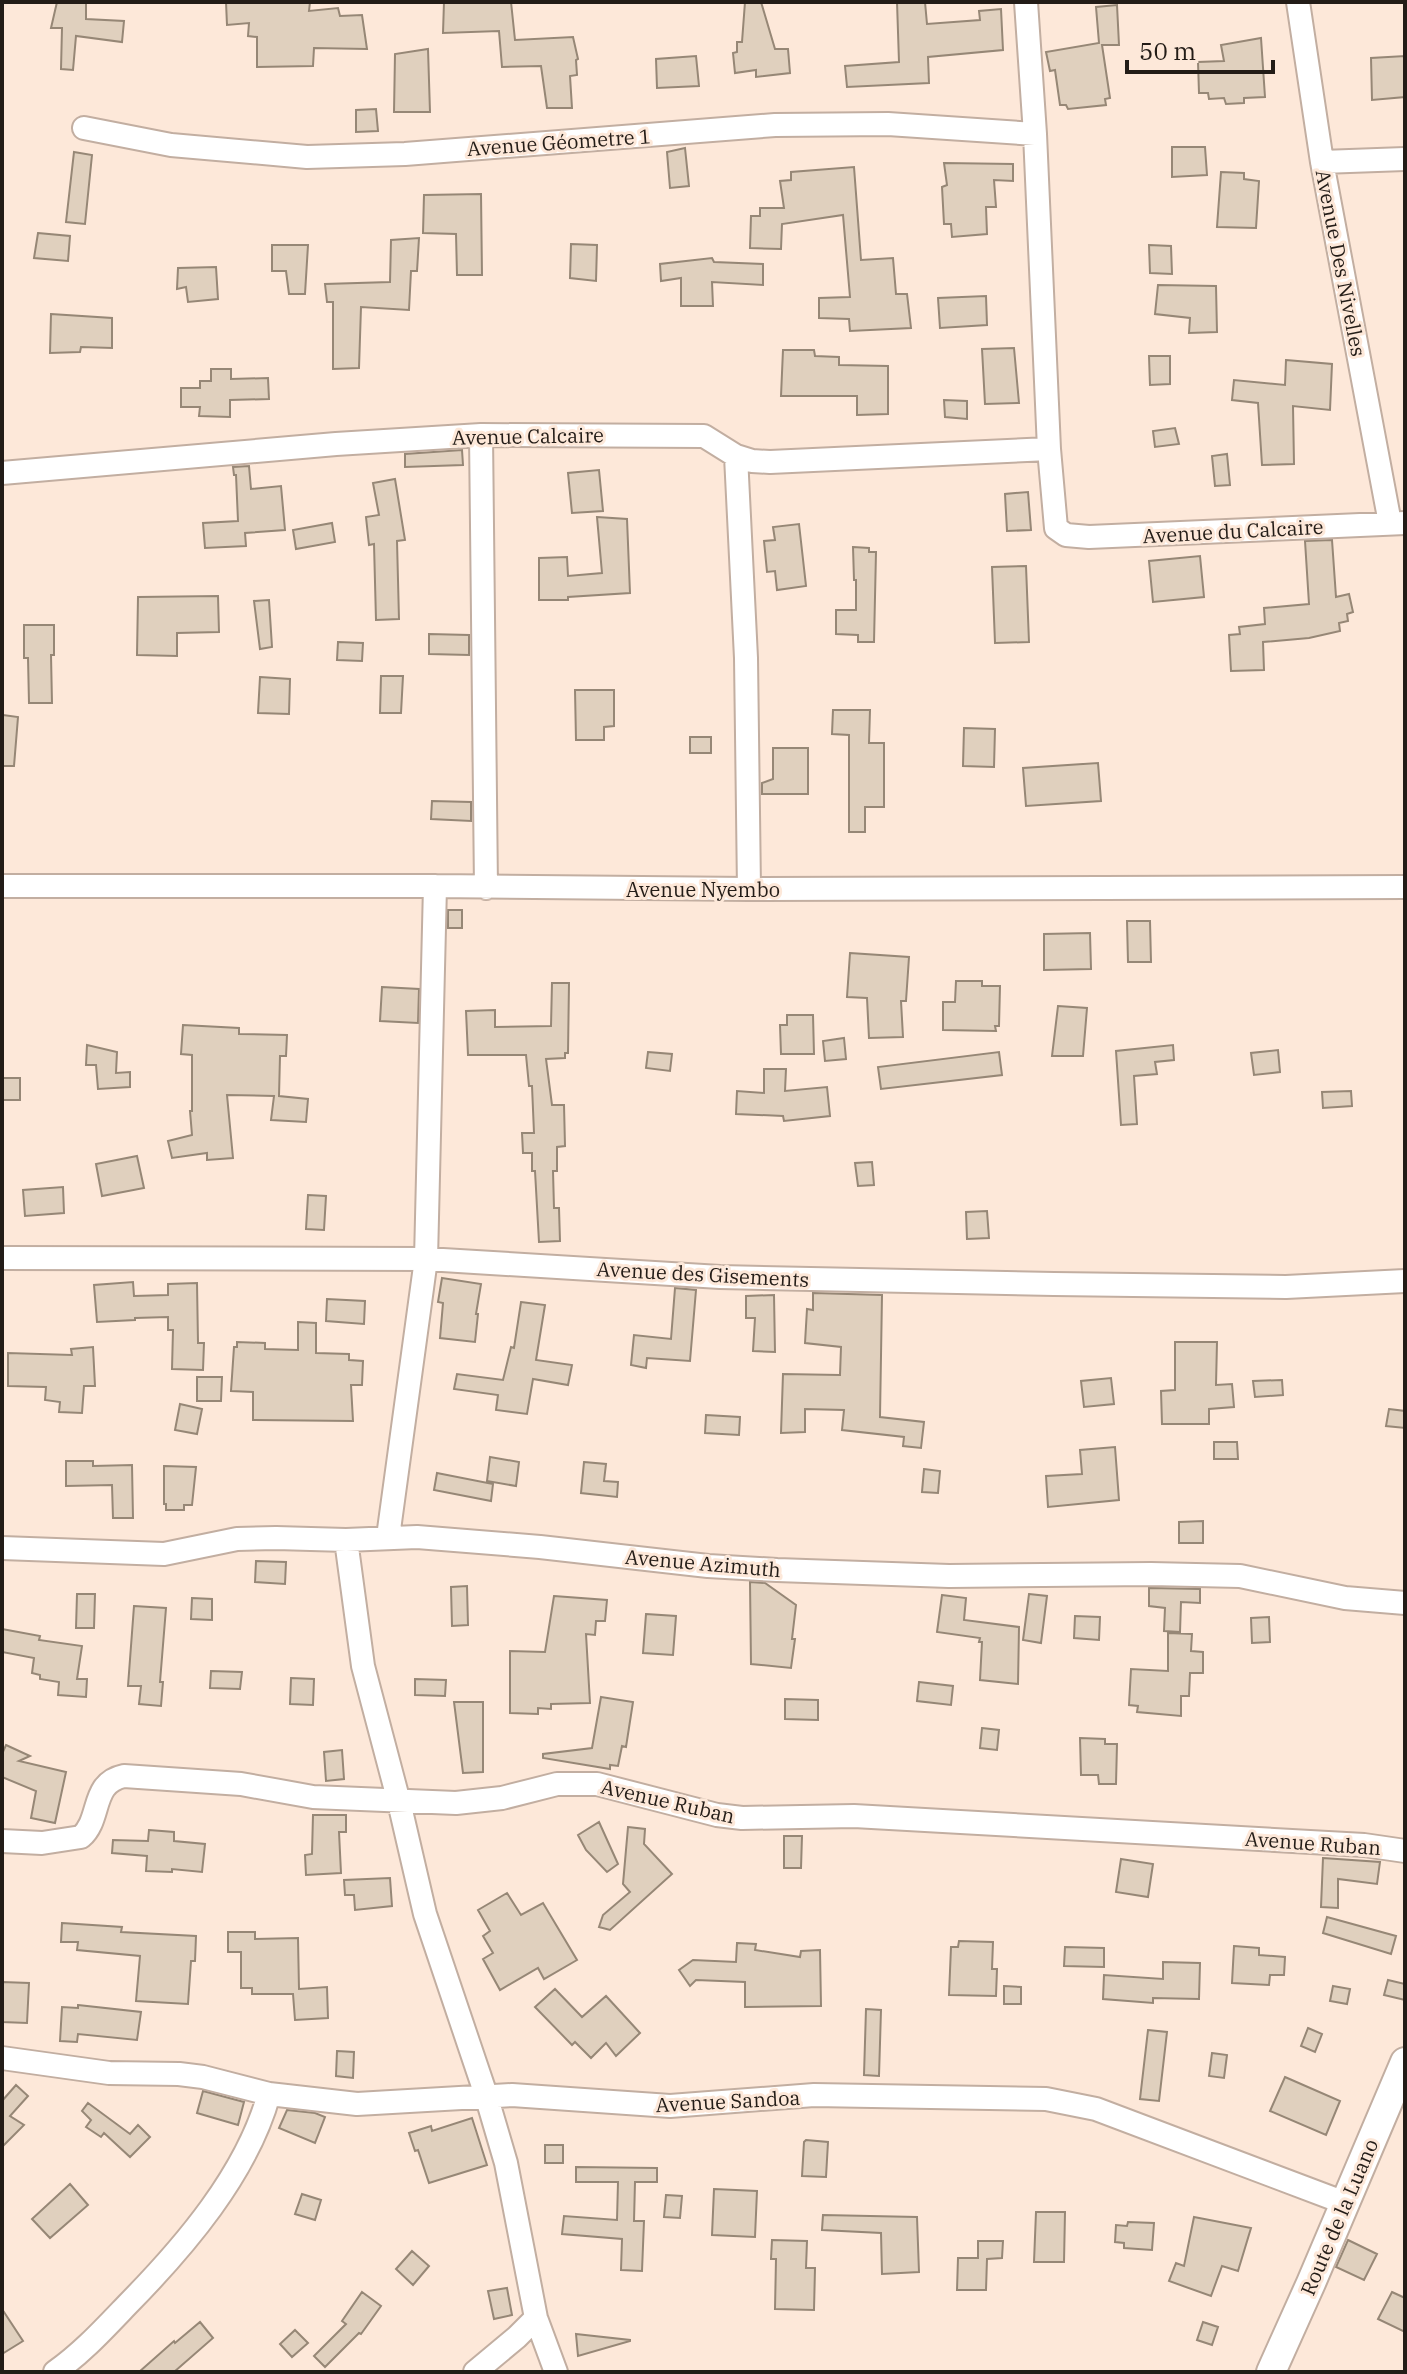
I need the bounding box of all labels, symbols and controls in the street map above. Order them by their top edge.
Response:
scale bar [1127,24,1273,74]
text: 50 m [1139,35,1196,67]
street label: Avenue Géometre 1 [466,122,652,162]
street label: Avenue Des Nivelles [1310,167,1372,359]
street label: Avenue Calcaire [452,421,604,451]
street label: Avenue du Calcaire [1142,513,1324,549]
street label: Avenue Nyembo [626,876,780,903]
street label: Avenue des Gisements [596,1255,810,1293]
street label: Avenue Azimuth [624,1543,782,1583]
street label: Avenue Ruban [598,1772,738,1830]
street label: Avenue Ruban [1244,1825,1382,1861]
street label: Avenue Sandoa [655,2084,801,2118]
street label: Route de la Luano [1294,2135,1384,2299]

